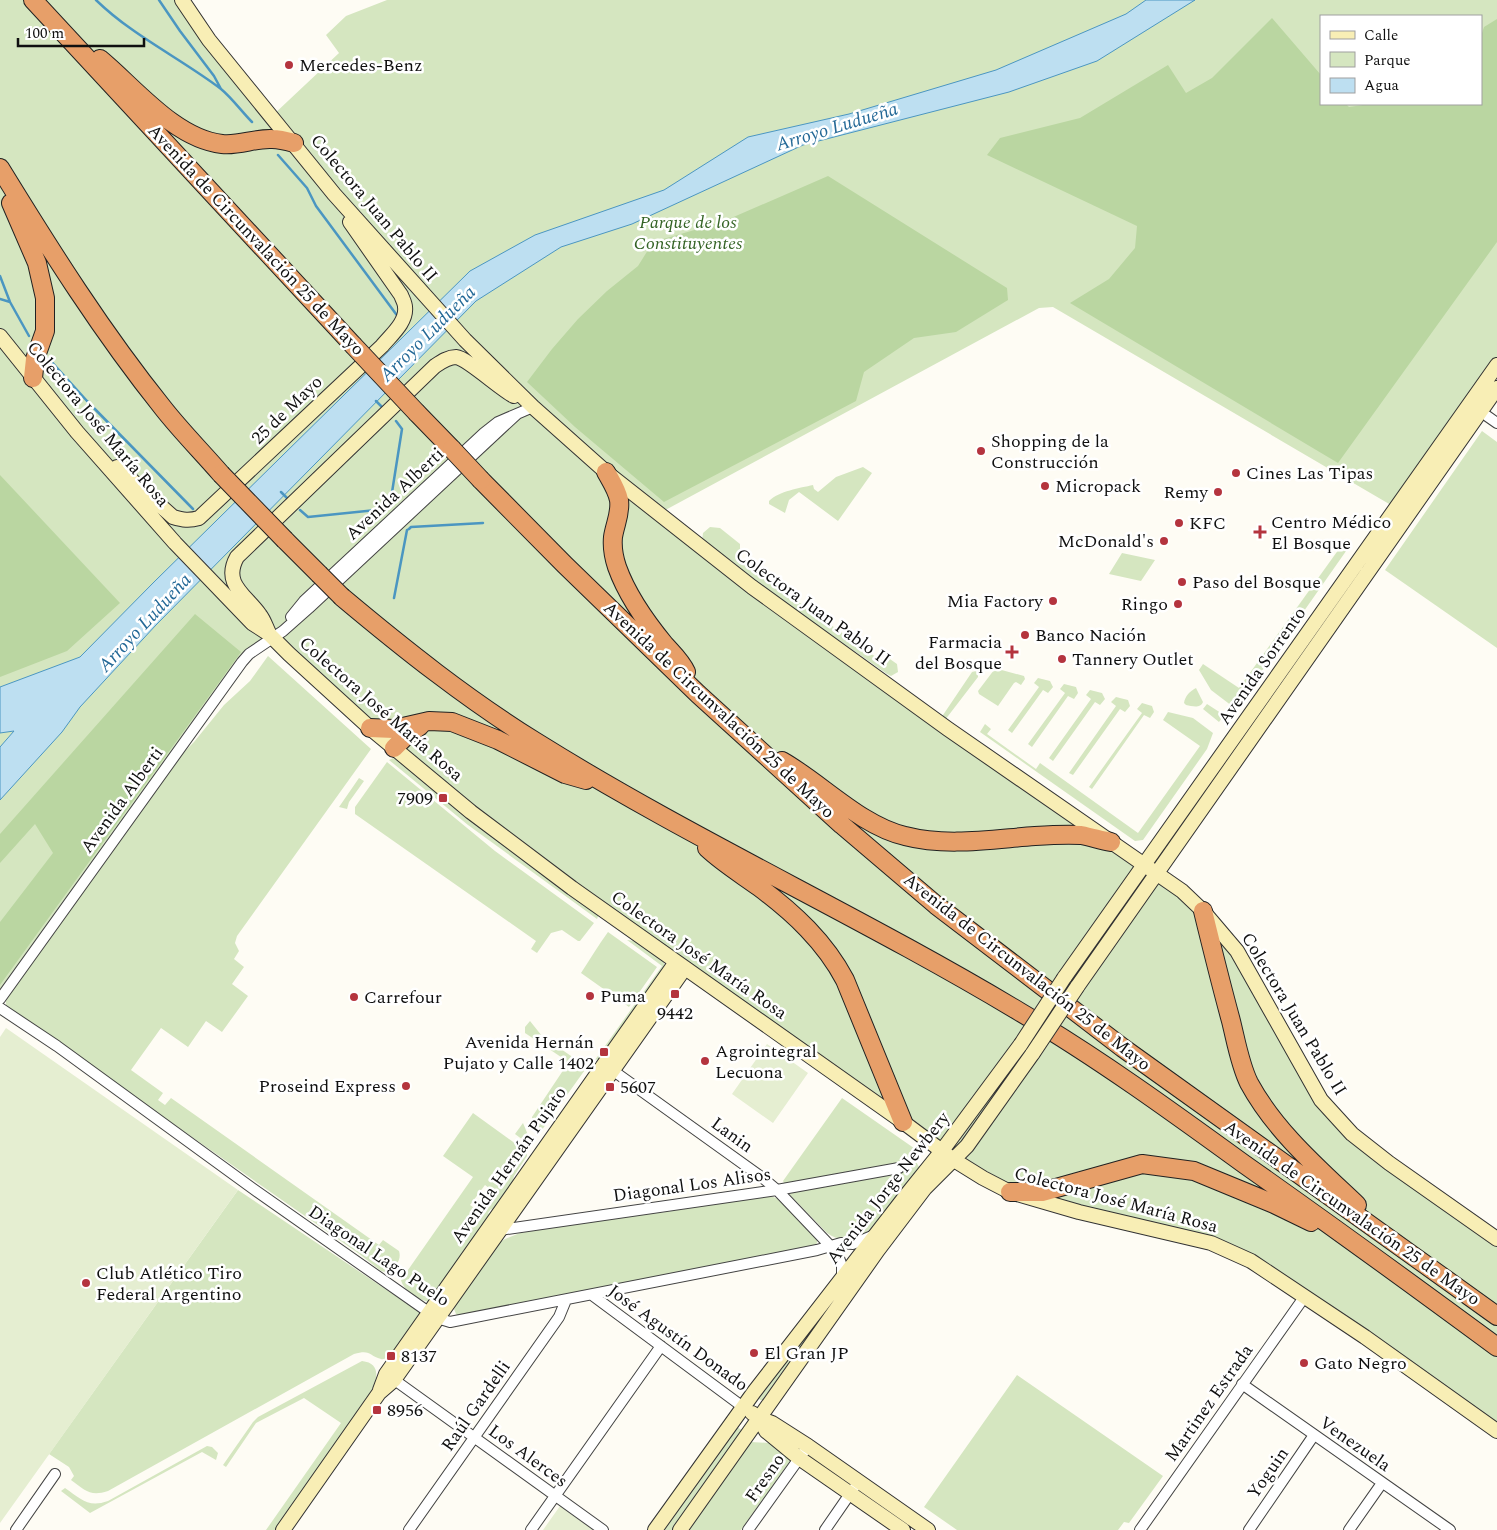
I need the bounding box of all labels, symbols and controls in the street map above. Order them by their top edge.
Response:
scale bar [18,15,144,47]
legend [1320,15,1482,105]
text: 100 m [25,22,64,45]
text: Calle [1364,24,1398,47]
text: Parque [1364,49,1411,72]
place label: Mercedes-Benz [299,52,423,79]
marker: Mercedes-Benz [283,59,295,71]
text: Agua [1364,74,1400,97]
water label: Arroyo Ludueña [771,95,902,160]
street label: Avenida de Circunvalación 25 de Mayo [141,118,371,362]
street label: Colectora Juan Pablo II [304,128,444,288]
park label: Parque de los Constituyentes [634,209,743,257]
water label: Arroyo Ludueña [372,279,483,390]
street label: Colectora José María Rosa [20,335,176,513]
street label: 25 de Mayo [245,369,329,451]
place label: Shopping de la Construcción [991,428,1109,476]
street label: Avenida Alberti [340,441,450,547]
marker: Shopping de la Construcción [975,445,987,457]
place label: Cines Las Tipas [1246,460,1373,487]
marker: Cines Las Tipas [1230,467,1242,479]
place label: Micropack [1055,473,1141,500]
place label: Remy [1163,479,1209,506]
marker: Micropack [1039,480,1051,492]
marker: Remy [1212,486,1224,498]
place label: Centro Médico El Bosque [1271,509,1391,557]
place label: KFC [1189,510,1226,537]
marker: KFC [1173,517,1185,529]
marker: Centro Médico El Bosque [1253,525,1267,539]
place label: McDonald's [1058,528,1154,555]
marker: McDonald's [1158,535,1170,547]
street label: Colectora Juan Pablo II [730,541,896,673]
water label: Arroyo Ludueña [91,567,199,680]
place label: Paso del Bosque [1192,569,1321,596]
marker: Paso del Bosque [1176,576,1188,588]
place label: Mia Factory [947,588,1044,615]
place label: Ringo [1121,591,1168,618]
street label: Avenida de Circunvalación 25 de Mayo [597,595,841,825]
marker: Mia Factory [1047,595,1059,607]
marker: Ringo [1172,598,1184,610]
street label: Avenida Sorrento [1211,601,1313,731]
place label: Banco Nación [1035,622,1146,649]
place label: Farmacia del Bosque [915,629,1002,677]
marker: Banco Nación [1019,629,1031,641]
street label: Colectora José María Rosa [293,630,469,788]
marker: Farmacia del Bosque [1006,646,1018,658]
place label: Tannery Outlet [1072,646,1194,673]
marker: Tannery Outlet [1056,653,1068,665]
street label: Avenida Alberti [74,741,170,859]
place label: 7909 [397,785,433,812]
marker: 7909 [437,792,449,804]
street label: Avenida de Circunvalación 25 de Mayo [897,866,1157,1078]
street label: Colectora José María Rosa [605,884,793,1026]
street label: Colectora Juan Pablo II [1234,927,1354,1101]
place label: Puma [600,983,646,1010]
place label: Carrefour [364,984,442,1011]
marker: 9442 [669,988,681,1000]
marker: Puma [584,990,596,1002]
marker: Carrefour [348,991,360,1003]
place label: 9442 [657,1000,693,1027]
place label: Avenida Hernán Pujato y Calle 1402 [443,1029,594,1077]
place label: Agrointegral Lecuona [715,1038,817,1086]
marker: Avenida Hernán Pujato y Calle 1402 [598,1046,610,1058]
marker: Agrointegral Lecuona [699,1055,711,1067]
place label: Proseind Express [259,1073,396,1100]
place label: 5607 [620,1074,656,1101]
marker: Proseind Express [400,1080,412,1092]
street label: Avenida Hernán Pujato [445,1081,573,1249]
marker: 5607 [604,1081,616,1093]
street label: Avenida Jorge Newbery [820,1105,957,1270]
street label: Lanin [705,1110,759,1160]
street label: Avenida de Circunvalación 25 de Mayo [1218,1114,1486,1312]
street label: Colectora José María Rosa [1011,1160,1221,1240]
street label: Diagonal Los Alisos [611,1161,773,1209]
street label: Diagonal Lago Puelo [303,1198,455,1314]
place label: Club Atlético Tiro Federal Argentino [96,1260,242,1308]
marker: Club Atlético Tiro Federal Argentino [80,1277,92,1289]
street label: José Agustín Donado [602,1278,754,1398]
street label: Martinez Estrada [1158,1338,1260,1467]
place label: El Gran JP [764,1340,849,1367]
place label: 8137 [401,1343,437,1370]
marker: El Gran JP [748,1347,760,1359]
marker: 8137 [385,1350,397,1362]
place label: Gato Negro [1314,1350,1407,1377]
street label: Raúl Gardelli [435,1355,517,1457]
marker: Gato Negro [1298,1357,1310,1369]
place label: 8956 [387,1397,423,1424]
marker: 8956 [371,1404,383,1416]
street label: Venezuela [1314,1409,1396,1479]
street label: Los Alerces [482,1418,574,1494]
street label: Yoguin [1240,1442,1296,1504]
street label: Fresno [738,1448,792,1508]

